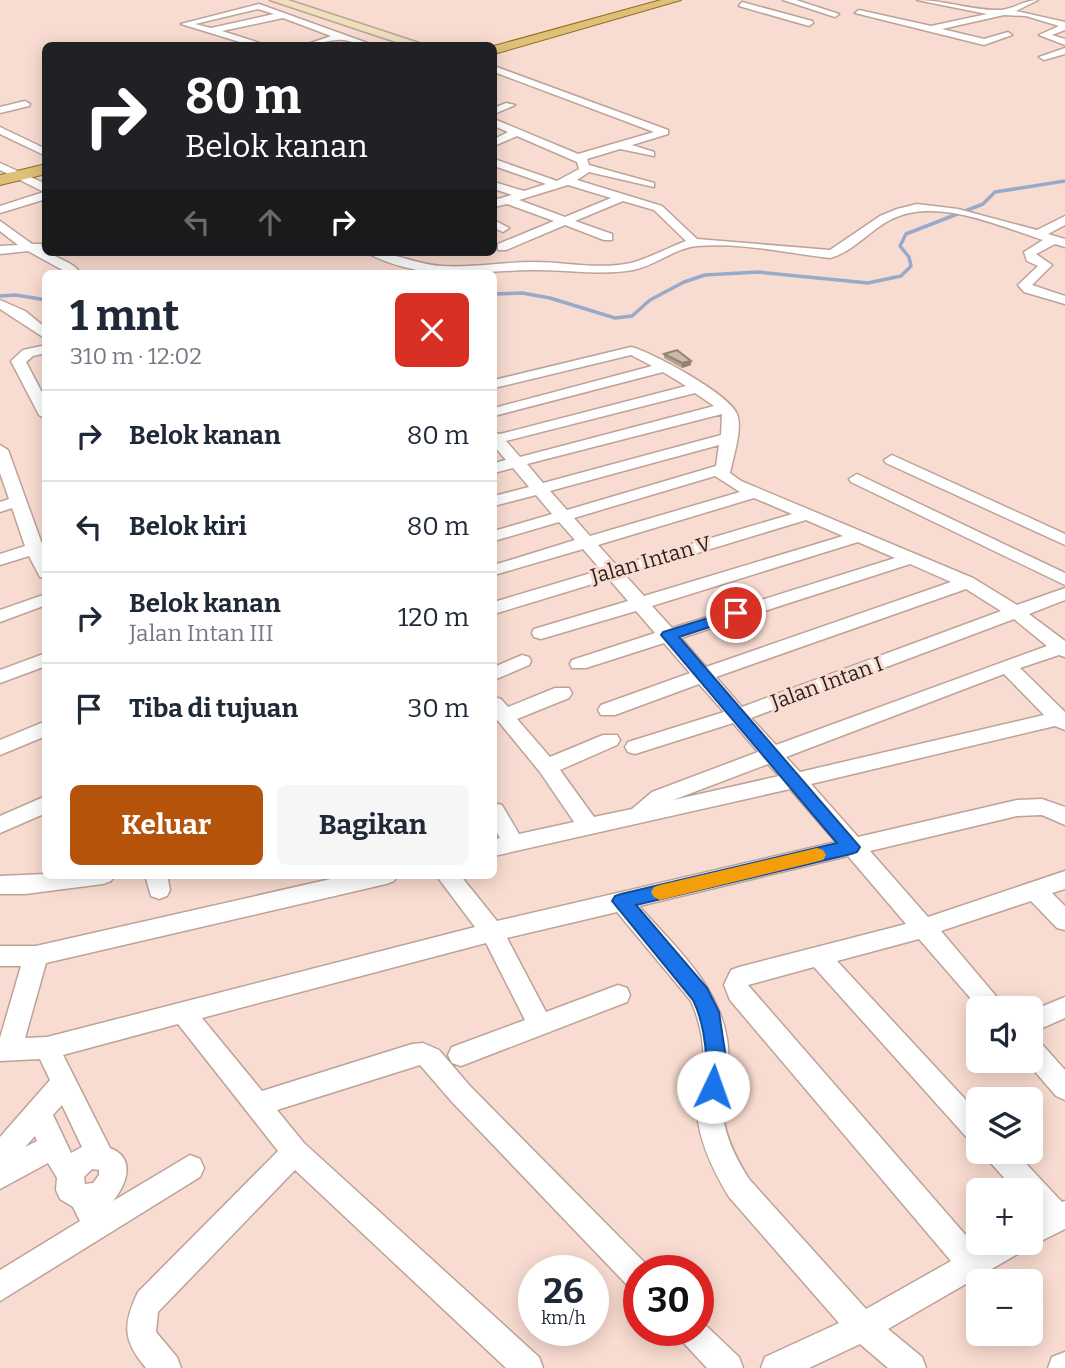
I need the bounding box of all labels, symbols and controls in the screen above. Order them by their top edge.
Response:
text: 80 m [185,67,301,126]
icon: right [70,70,161,161]
text: Belok kanan [185,127,368,165]
icon: left [178,203,216,241]
icon: ahead [251,203,289,241]
icon: right [324,203,362,241]
text: 1 mnt [70,291,179,341]
button: close [395,293,469,367]
text: 310 m · 12:02 [70,342,202,370]
icon: right [70,417,108,455]
text: Belok kanan [129,420,281,451]
text: 80 m [407,420,469,451]
icon: left [70,508,108,546]
text: Belok kiri [129,511,247,542]
text: 80 m [407,511,469,542]
street label: Jalan Intan V [587,530,715,590]
pin [706,583,766,643]
text: Belok kanan [129,588,281,619]
icon: arrive [717,594,755,632]
icon: right [70,599,108,637]
text: 120 m [398,602,469,633]
text: Jalan Intan III [129,619,274,647]
street label: Jalan Intan I [767,651,887,716]
icon: arrive [70,690,108,728]
text: Tiba di tujuan [129,693,298,724]
text: 30 m [408,693,469,724]
button: Keluar [70,785,263,865]
button: Bagikan [277,785,469,865]
map controls [966,996,1043,1346]
button: sound [966,996,1043,1073]
position arrow [676,1050,750,1124]
button: layers [966,1087,1043,1164]
button: + [966,1178,1043,1255]
speed limit sign: 30 [623,1255,714,1346]
button: − [966,1269,1043,1346]
text: 26 [543,1270,584,1312]
text: km/h [541,1307,586,1329]

